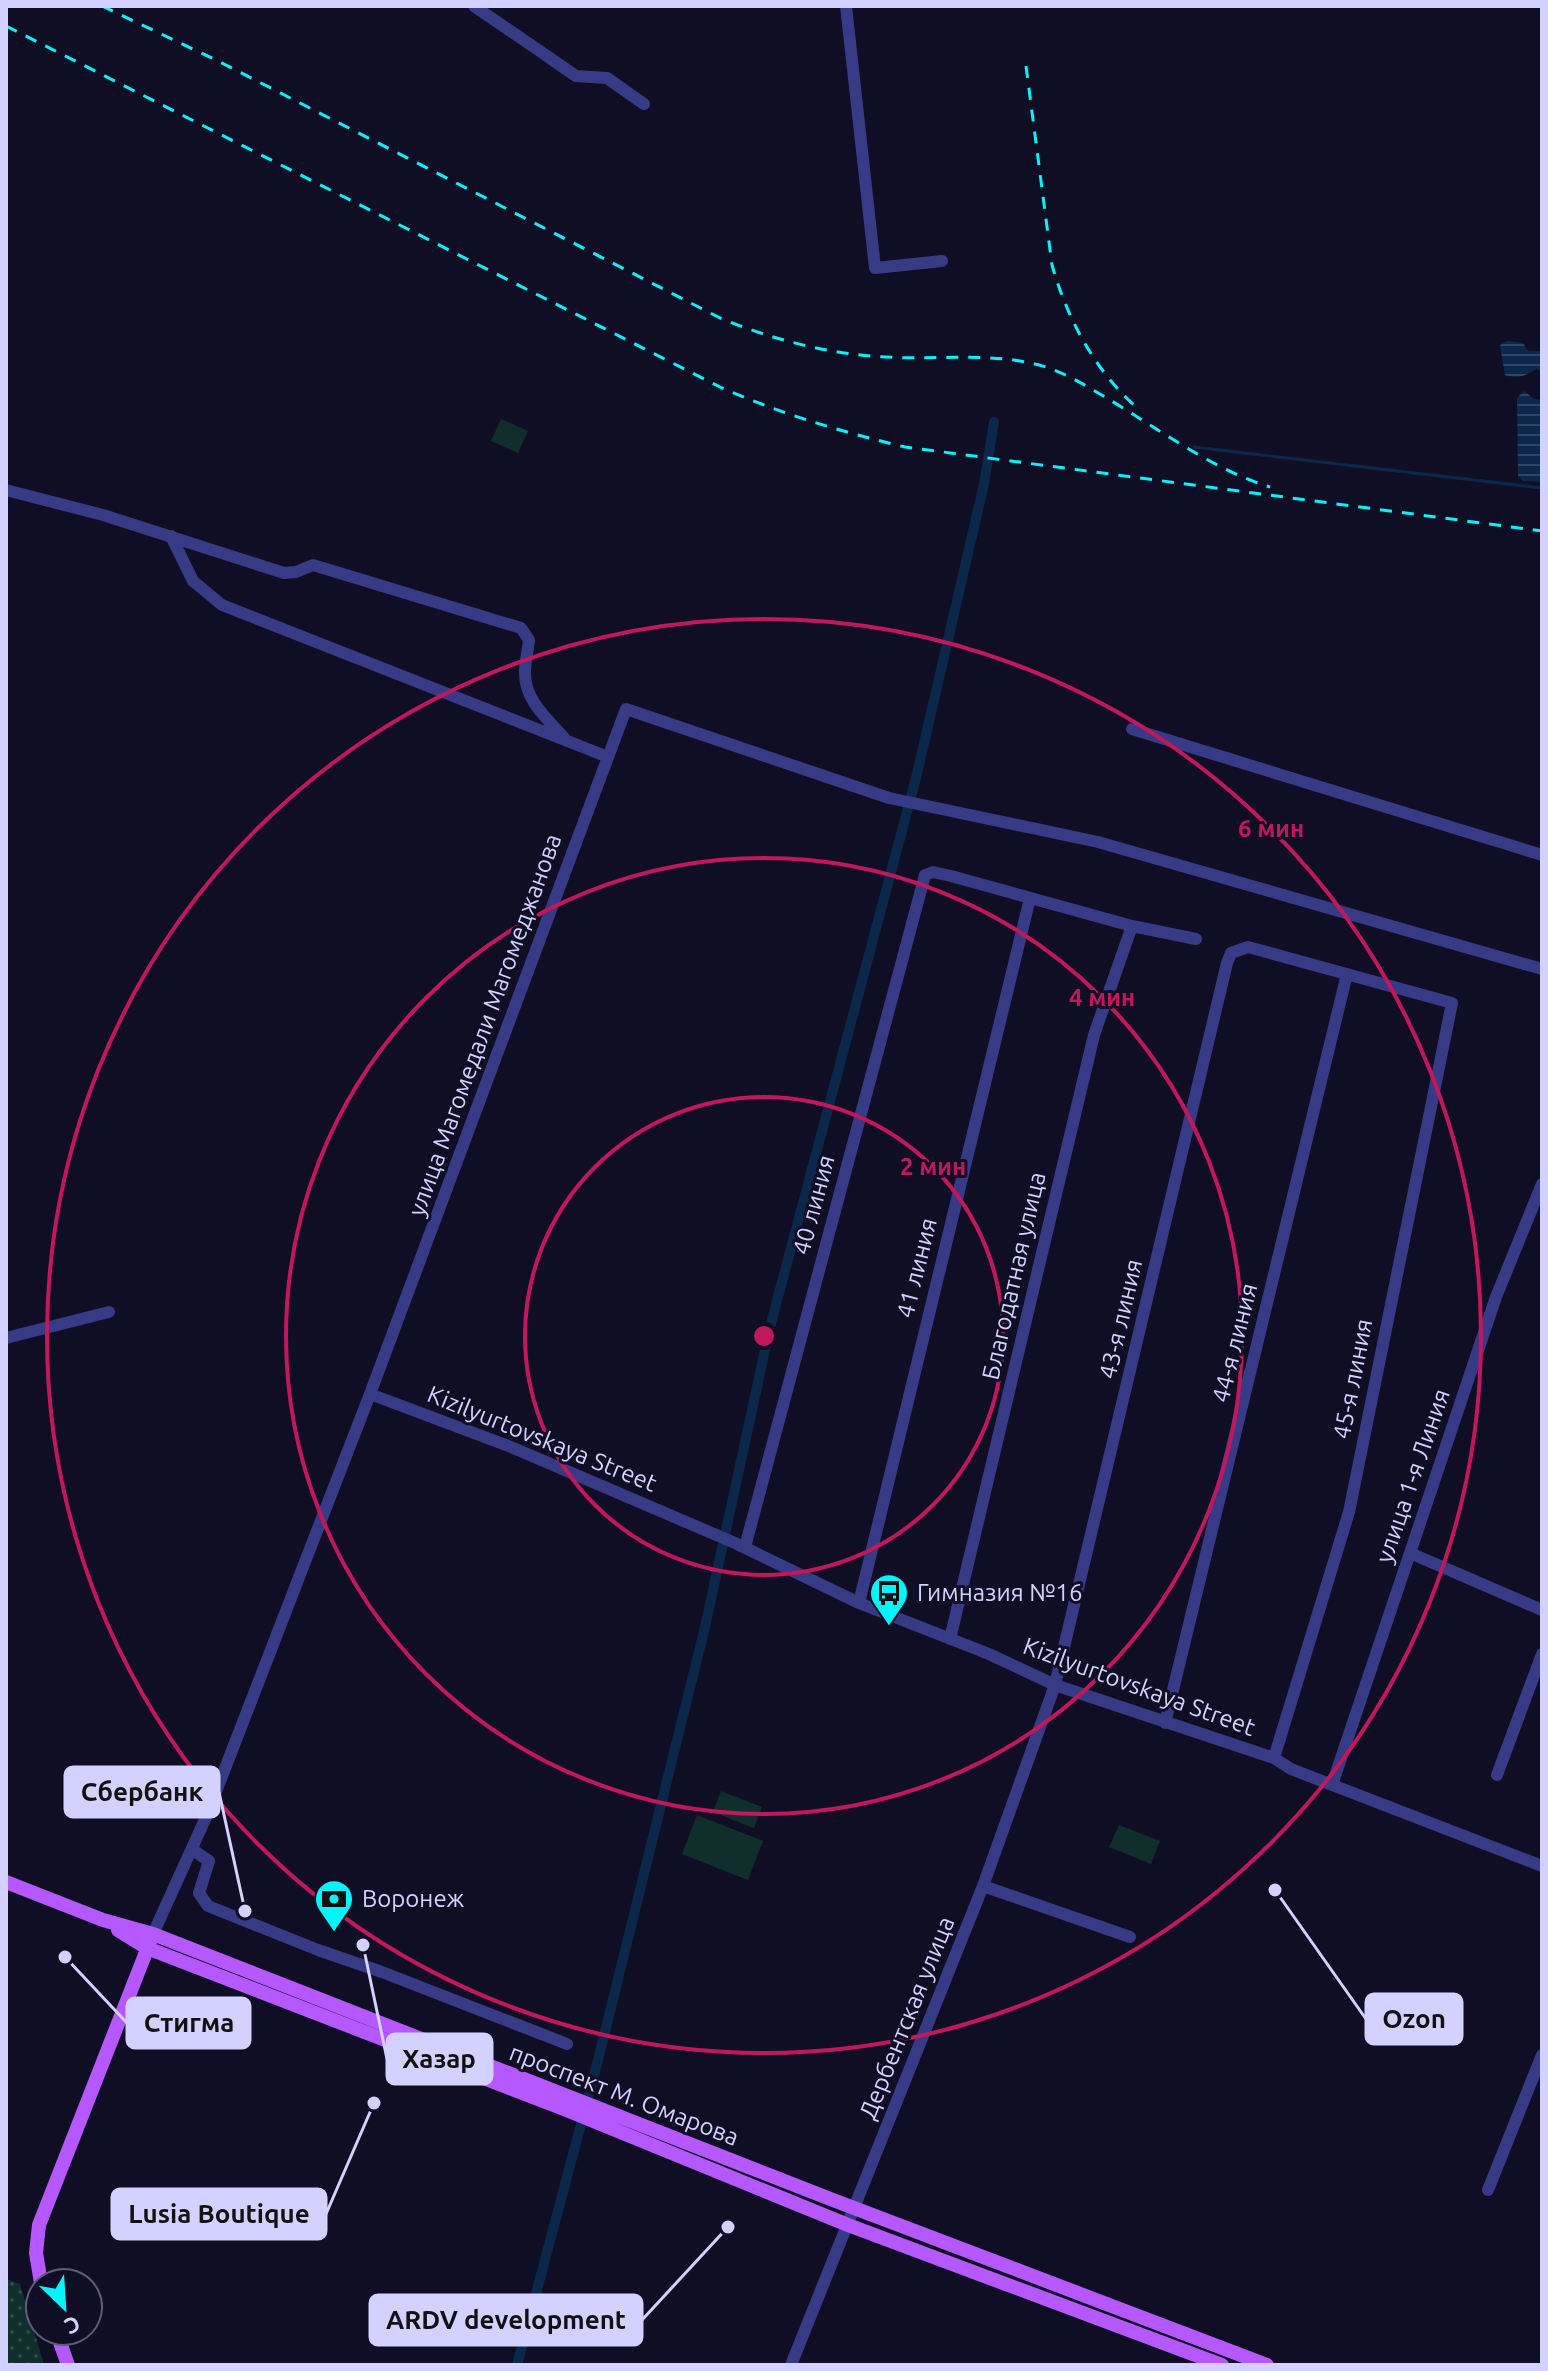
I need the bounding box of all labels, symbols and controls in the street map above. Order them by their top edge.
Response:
text: 6 мин [1238,815,1304,842]
street label: улица Магомедали Магомеджановa [403,830,566,1220]
text: 4 мин [1069,984,1135,1011]
street label: 40 линия [787,1152,840,1258]
text: 2 мин [900,1153,966,1180]
street label: Благодатная улица [976,1169,1051,1382]
street label: 41 линия [891,1215,942,1321]
street label: 43-я линия [1094,1256,1147,1381]
street label: 44-я линия [1207,1281,1262,1405]
street label: 45-я линия [1328,1317,1377,1441]
centre of rings [750,1322,778,1350]
street label: Kizilyurtovskaya Street [424,1380,661,1497]
street label: улица 1-я Линия [1370,1385,1455,1566]
bus stop icon: Гимназия №16 [868,1572,910,1627]
place label: Гимназия №16 [917,1579,1083,1606]
street label: Kizilyurtovskaya Street [1020,1632,1259,1741]
callout: Сбербанк [65,1767,219,1817]
text: Сбербанк [81,1777,203,1806]
bank icon: Воронеж [313,1878,355,1933]
place label: Воронеж [362,1885,465,1912]
street label: Дербентская улица [854,1913,959,2123]
callout: Ozon [1366,1994,1462,2044]
callout: Стигма [127,1998,250,2048]
text: Ozon [1382,2004,1446,2033]
text: Стигма [144,2008,234,2037]
callout: Хазар [387,2034,492,2084]
street label: проспект М. Омарова [506,2038,743,2151]
text: Хазар [402,2044,476,2073]
callout: Lusia Boutique [112,2189,326,2239]
text: Lusia Boutique [128,2199,310,2228]
north arrow [24,2267,104,2347]
callout: ARDV development [370,2295,642,2345]
text: ARDV development [386,2305,626,2334]
text: С [61,2311,84,2340]

